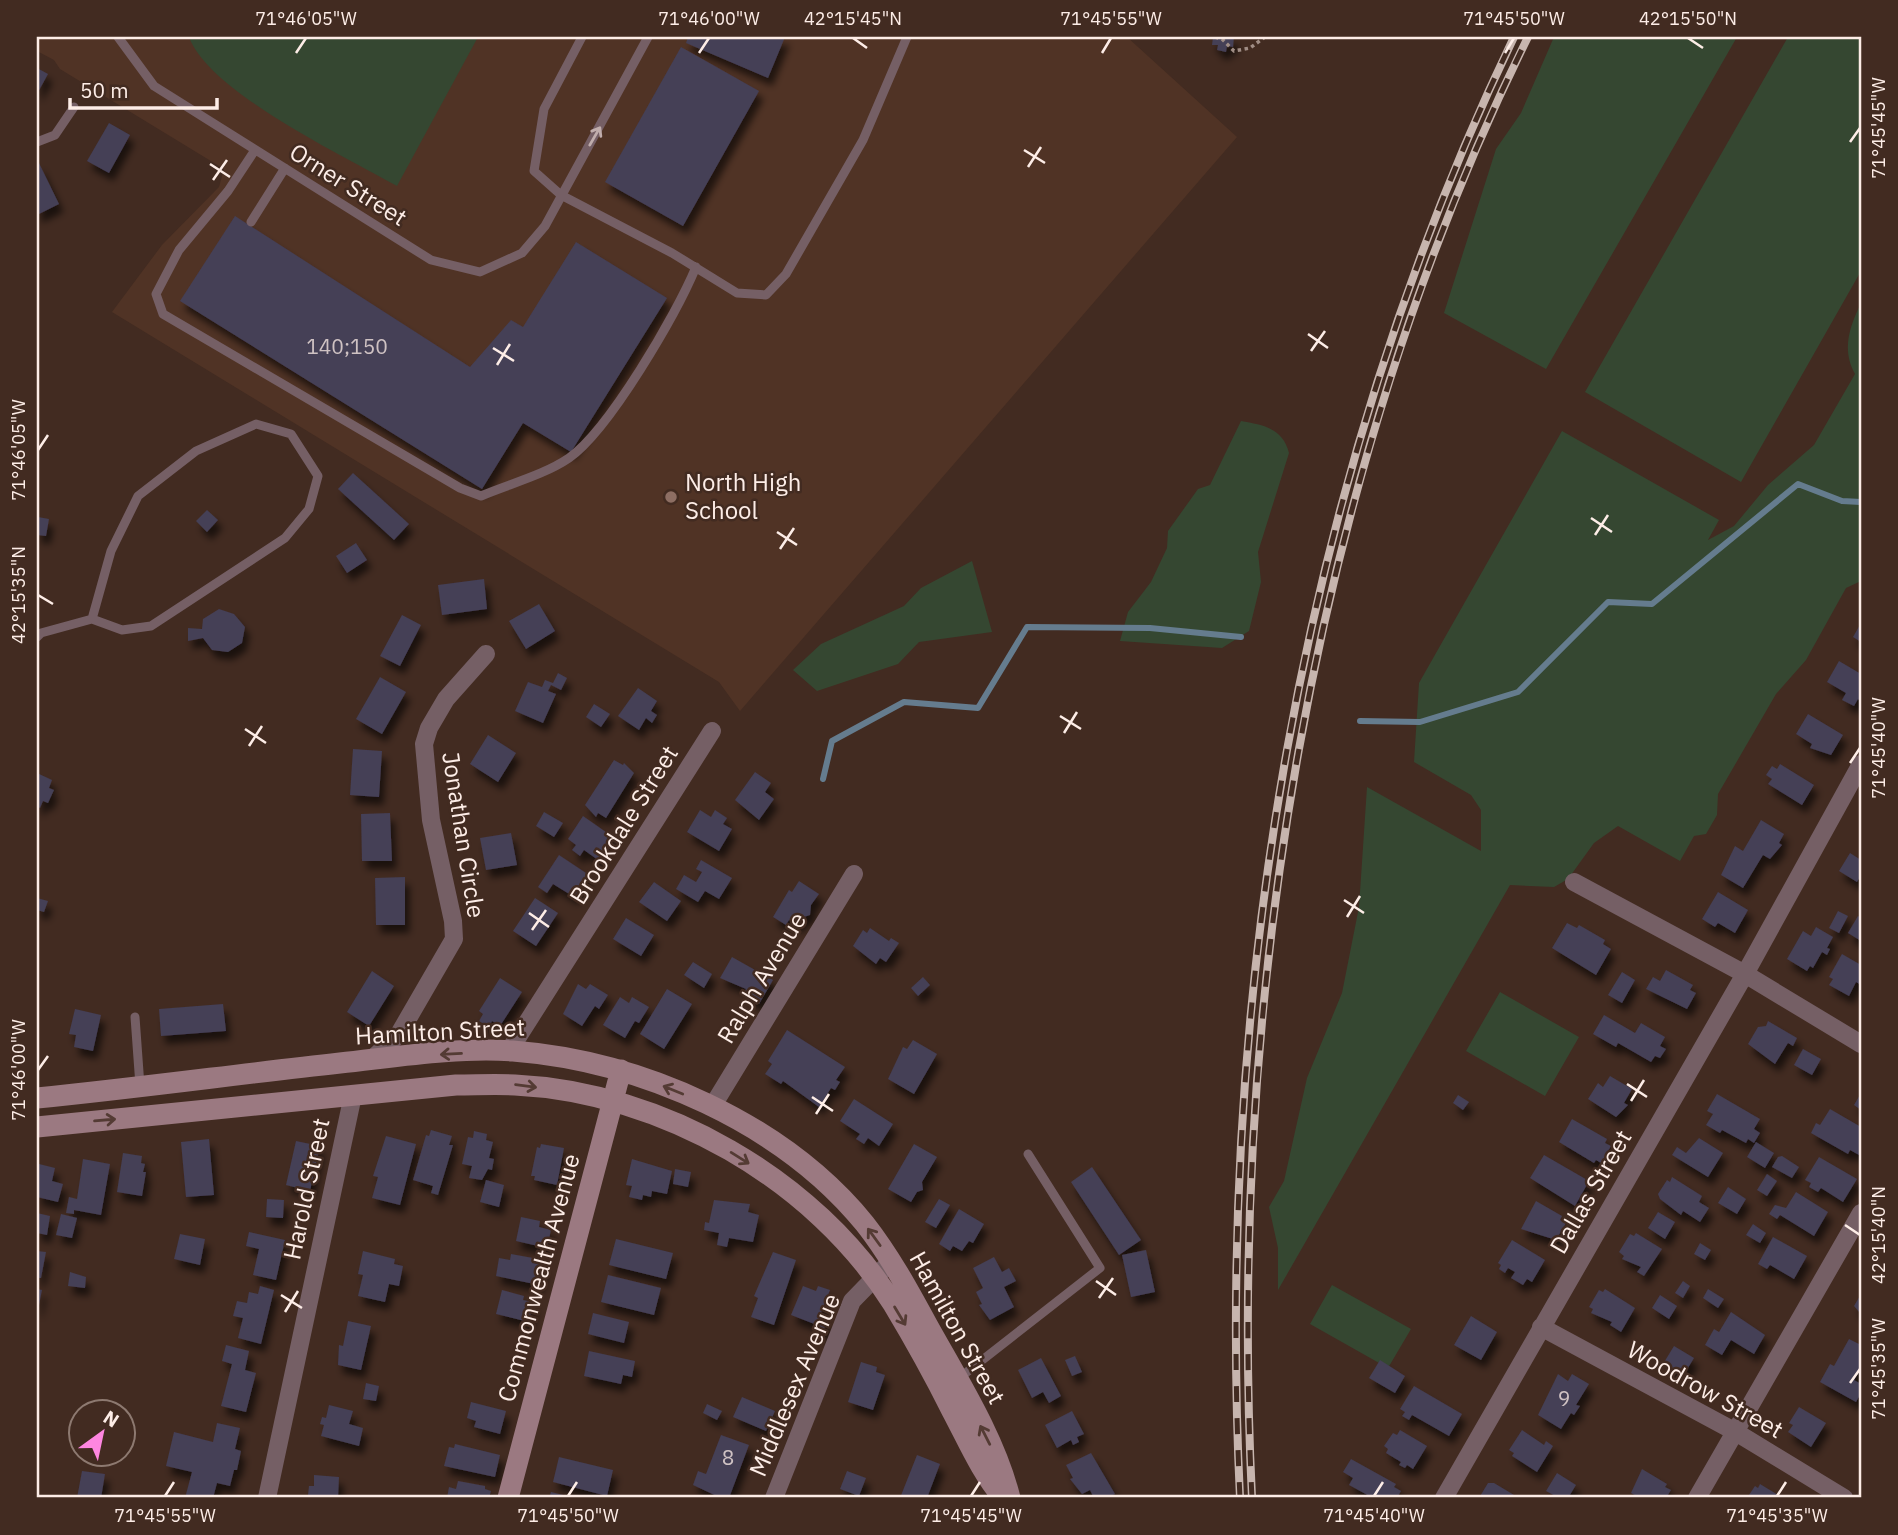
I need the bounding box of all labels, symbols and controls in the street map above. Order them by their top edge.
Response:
text: 71°46'05"W [255,7,357,30]
text: 71°46'00"W [658,7,760,30]
text: 42°15'45"N [804,7,902,30]
text: 71°45'55"W [1060,7,1162,30]
text: 71°45'50"W [1463,7,1565,30]
text: 42°15'50"N [1639,7,1737,30]
scale bar [70,66,217,110]
text: 50 m [80,76,129,104]
text: 71°45'45"W [1867,77,1890,179]
one-way arrow [588,126,602,146]
street label: Orner Street [284,135,413,233]
house number: 140;150 [306,332,388,360]
text: 71°46'05"W [7,399,30,501]
place label: North High School [685,466,801,526]
marker: North High School [663,489,679,505]
text: 42°15'35"N [7,546,30,644]
text: 71°45'40"W [1867,697,1890,799]
street label: Brookdale Street [562,739,685,910]
street label: Jonathan Circle [435,750,493,920]
street label: Ralph Avenue [709,906,813,1049]
street label: Hamilton Street [354,1011,526,1051]
text: 71°46'00"W [7,1019,30,1121]
one-way arrow [441,1048,463,1061]
one-way arrow [514,1080,537,1093]
one-way arrow [663,1083,684,1096]
one-way arrow [93,1113,116,1126]
street label: Harold Street [275,1115,337,1262]
street label: Dallas Street [1542,1124,1638,1259]
street label: Commonwealth Avenue [489,1150,587,1405]
one-way arrow [729,1152,749,1166]
text: 42°15'40"N [1867,1186,1890,1284]
one-way arrow [867,1228,881,1247]
street label: Hamilton Street [903,1245,1013,1410]
street label: Middlesex Avenue [741,1288,847,1481]
one-way arrow [893,1306,907,1326]
text: 71°45'35"W [1867,1318,1890,1420]
street label: Woodrow Street [1622,1333,1789,1445]
house number: 9 [1558,1384,1570,1412]
north arrow [66,1398,136,1468]
text: N [99,1405,124,1433]
one-way arrow [978,1425,992,1446]
house number: 8 [722,1443,734,1471]
text: 71°45'55"W [114,1504,216,1527]
text: 71°45'50"W [517,1504,619,1527]
text: 71°45'45"W [920,1504,1022,1527]
text: 71°45'40"W [1323,1504,1425,1527]
text: 71°45'35"W [1726,1504,1828,1527]

